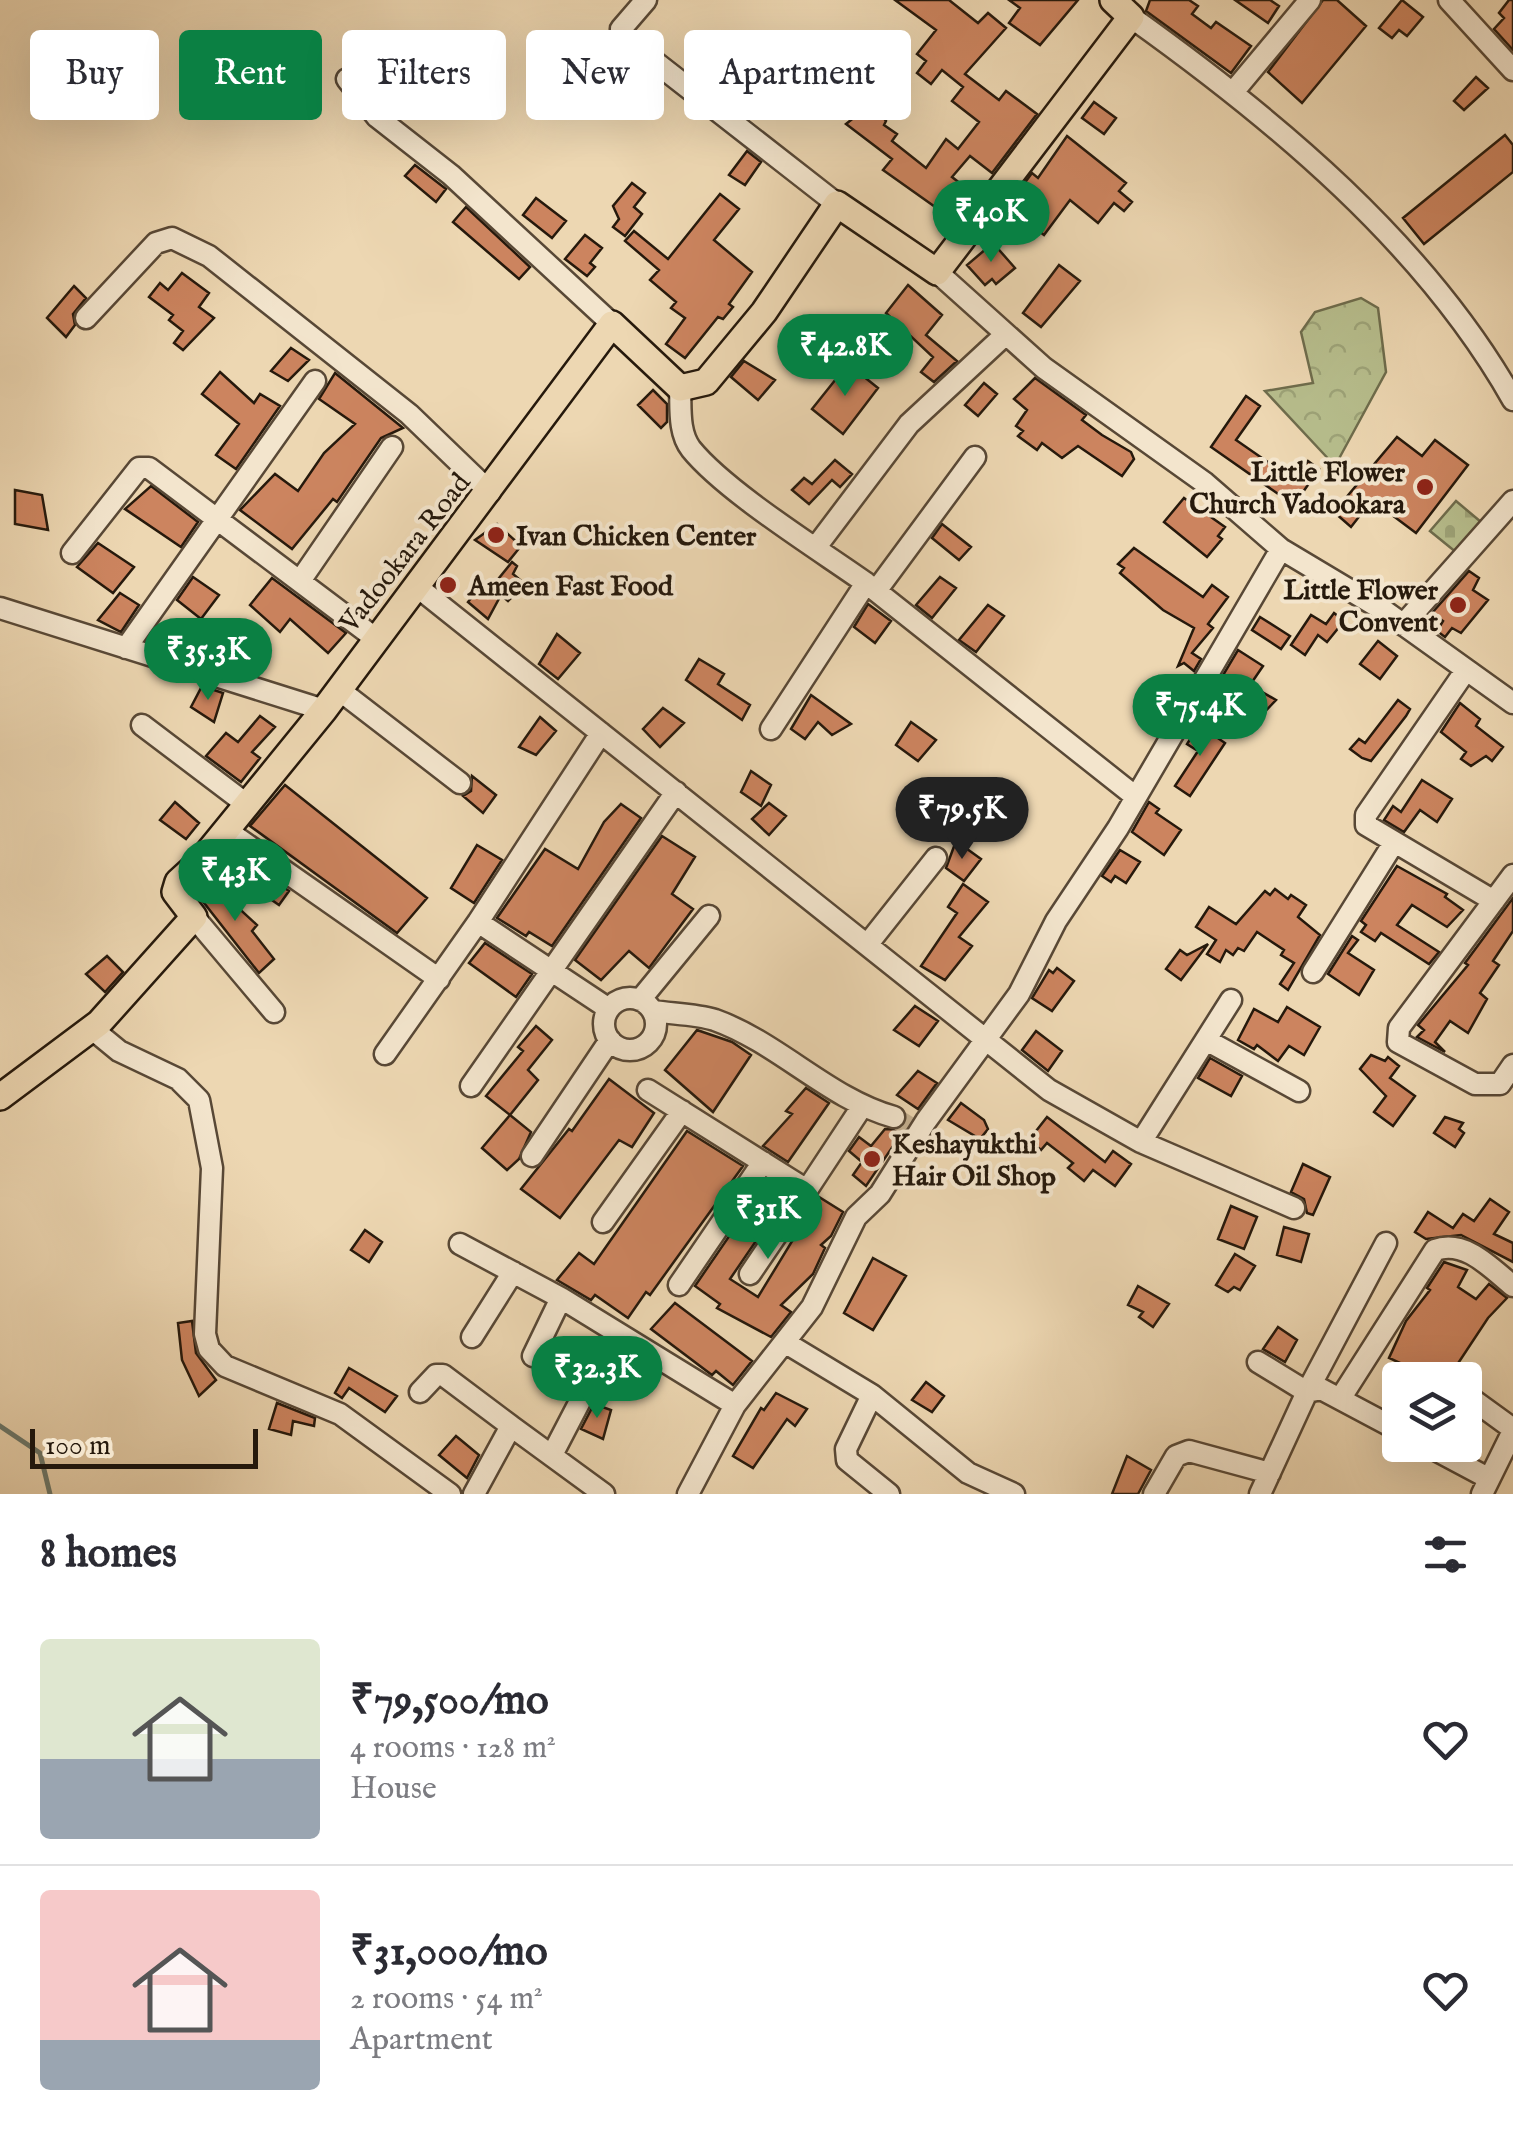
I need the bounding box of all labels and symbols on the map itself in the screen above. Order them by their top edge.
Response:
pin: ₹40K [932,180,1050,265]
pin: ₹42.8K [764,314,926,399]
place label: Little Flower Church Vadookara [1189,456,1406,523]
street label: Vadookara Road [332,467,479,641]
marker: Little Flower Church Vadookara [1414,476,1436,498]
place label: Ivan Chicken Center [516,520,757,555]
marker: Ivan Chicken Center [485,524,507,546]
place label: Ameen Fast Food [467,570,674,605]
marker: Ameen Fast Food [437,574,459,596]
place label: Little Flower Convent [1283,574,1439,641]
marker: Little Flower Convent [1447,594,1469,616]
pin: ₹35.3K [127,618,289,703]
pin: ₹75.4K [1119,674,1281,759]
pin: ₹79.5K [881,777,1043,862]
pin: ₹43K [176,839,294,924]
place label: Keshayukthi Hair Oil Shop [892,1128,1056,1195]
marker: Keshayukthi Hair Oil Shop [861,1148,883,1170]
pin: ₹31K [709,1177,827,1262]
pin: ₹32.3K [516,1336,678,1421]
scale bar [30,1424,258,1468]

